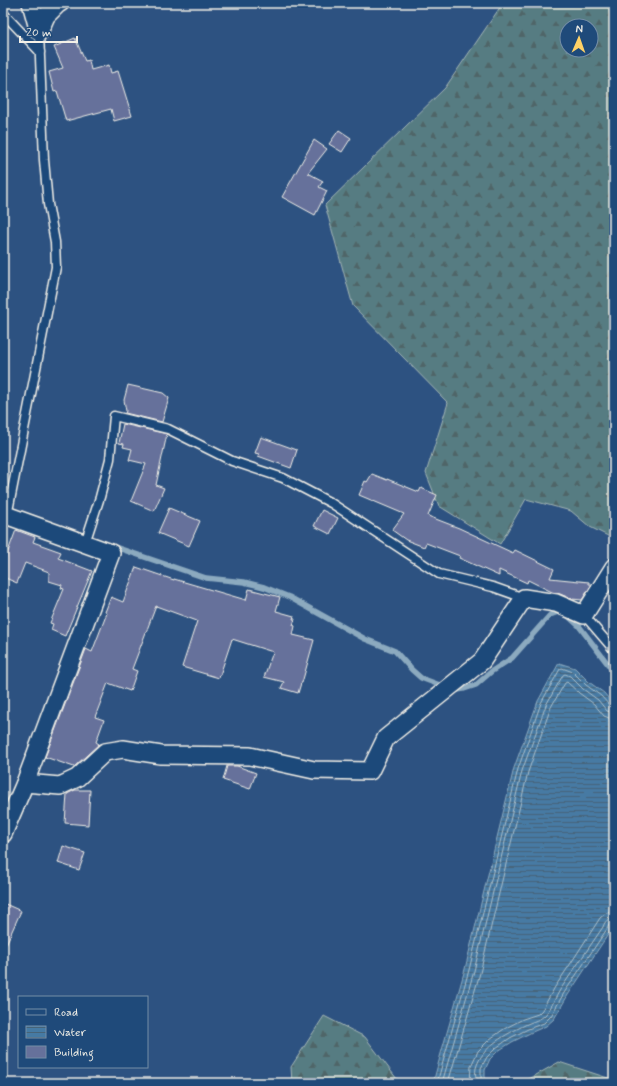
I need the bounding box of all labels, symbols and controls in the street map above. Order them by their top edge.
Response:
scale bar [20,18,77,44]
north arrow [559,18,599,58]
text: N [575,22,583,36]
text: 20 m [26,25,52,41]
legend [18,996,148,1068]
text: Road [54,1005,78,1021]
text: Water [54,1025,86,1041]
text: Building [54,1045,94,1062]

